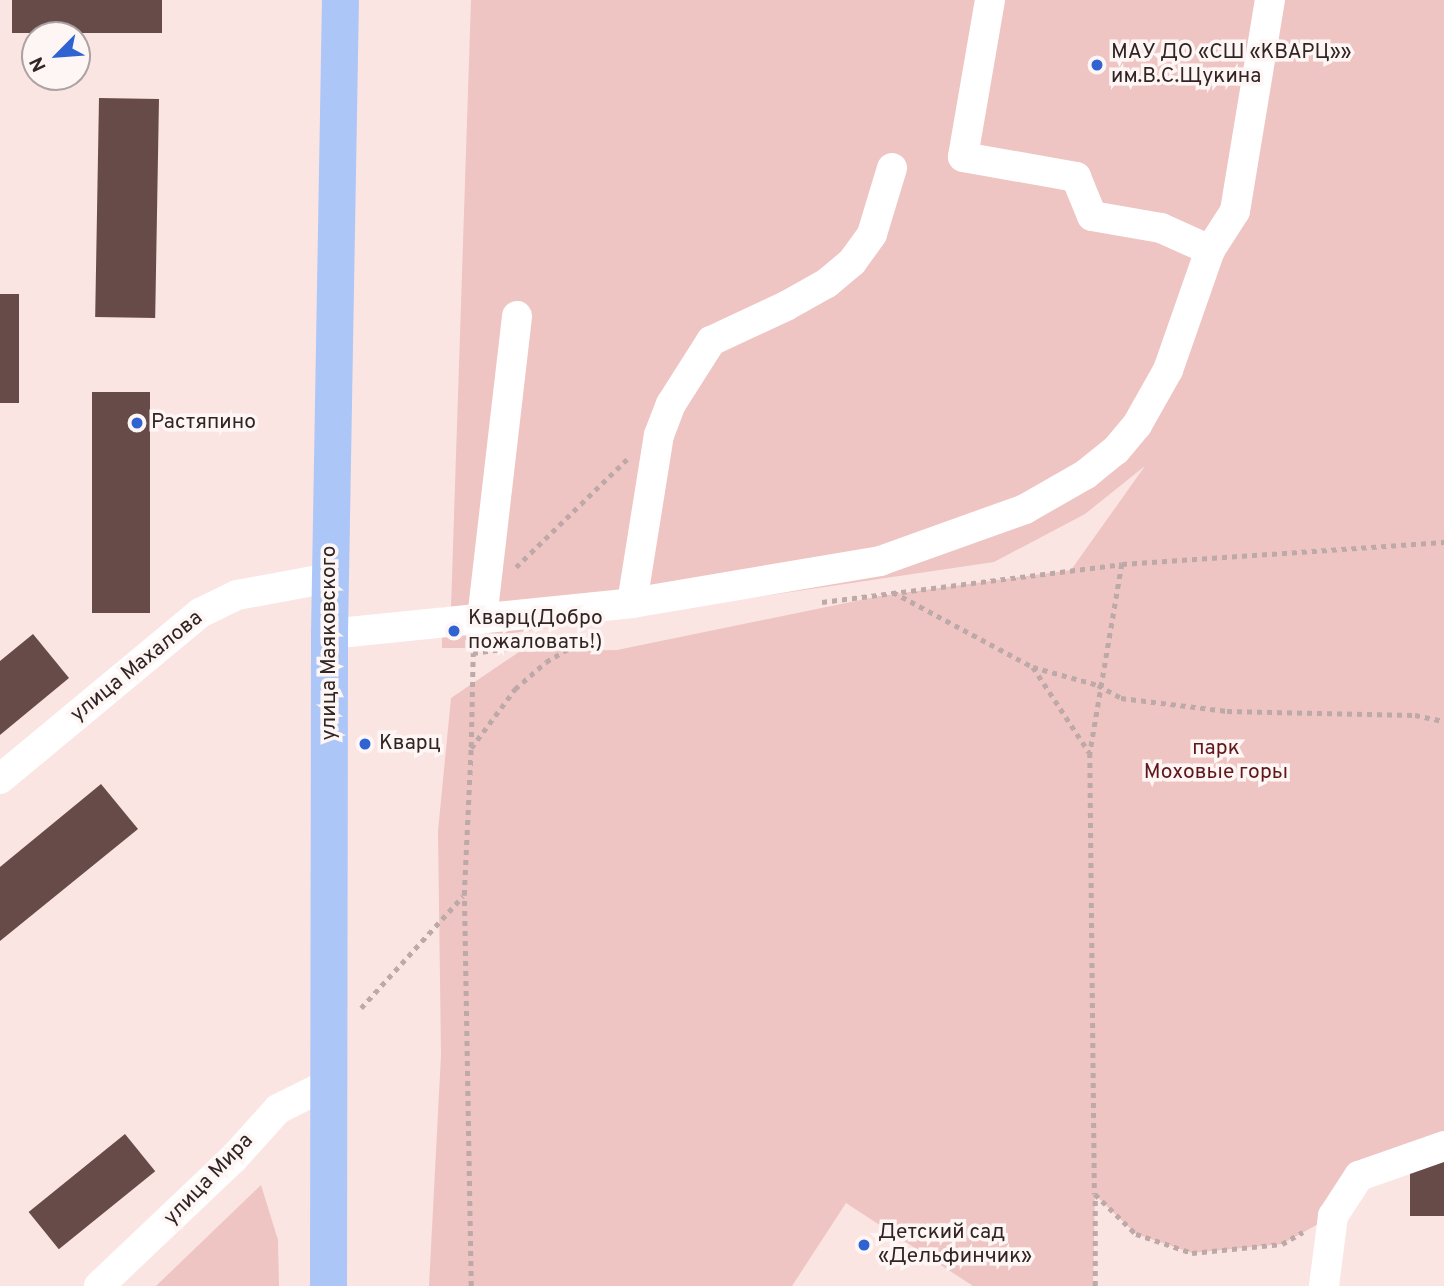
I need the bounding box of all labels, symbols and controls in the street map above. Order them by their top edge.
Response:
north arrow [21,21,91,91]
place label: МАУ ДО «СШ «КВАРЦ»» им.В.С.Щукина [1111,40,1352,90]
text: N [25,53,53,75]
marker: МАУ ДО «СШ «КВАРЦ»» им.В.С.Щукина [1089,57,1105,73]
place label: Растяпино [151,410,256,436]
marker: Растяпино [129,415,145,431]
street label: улица Маяковского [317,546,343,740]
street label: улица Махалова [66,606,208,728]
place label: Кварц(Добро пожаловать!) [468,606,603,656]
marker: Кварц(Добро пожаловать!) [446,623,462,639]
place label: Кварц [379,731,441,757]
marker: Кварц [357,736,373,752]
park label: парк Моховые горы [1144,736,1288,786]
street label: улица Мира [159,1129,259,1231]
place label: Детский сад «Дельфинчик» [878,1220,1032,1270]
marker: Детский сад «Дельфинчик» [856,1237,872,1253]

